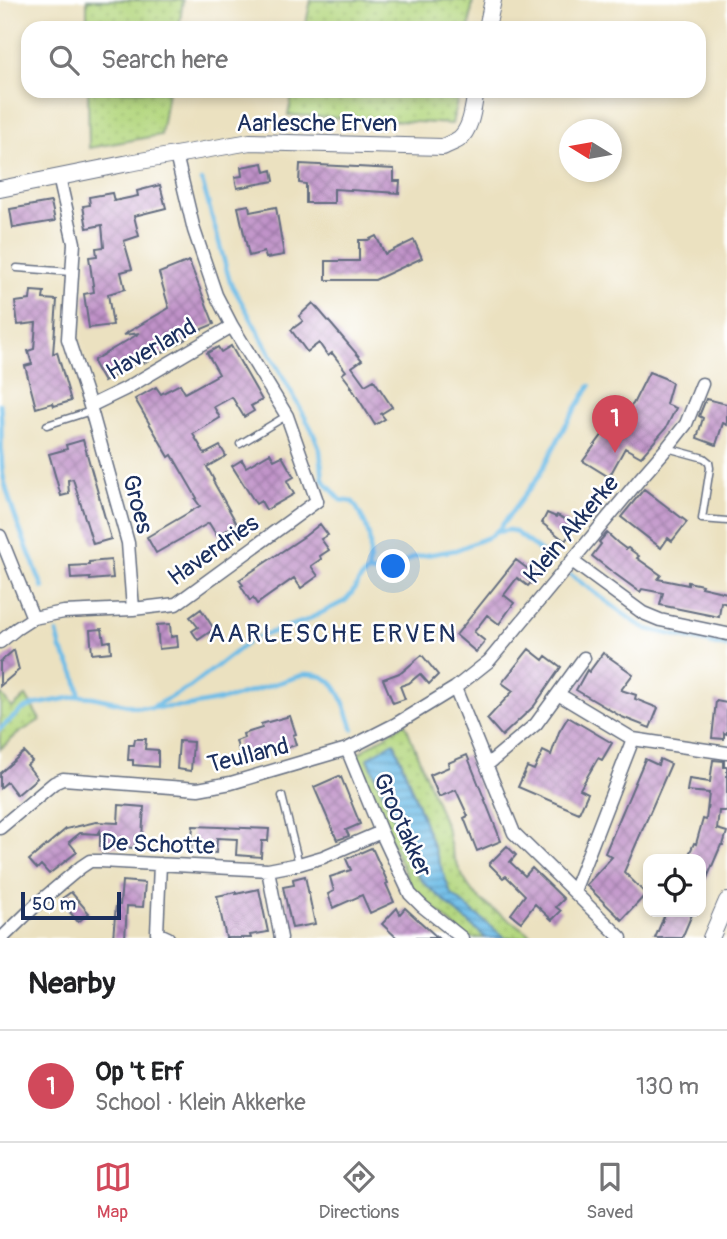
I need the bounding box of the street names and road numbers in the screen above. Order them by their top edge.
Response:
street label: Aarlesche Erven [237,109,397,138]
street label: Haverland [101,312,201,387]
street label: Klein Akkerke [518,469,625,589]
street label: Groes [116,472,159,537]
street label: Haverdries [162,508,265,592]
street label: Teulland [204,731,292,780]
street label: Grootakker [367,769,439,882]
street label: De Schotte [101,828,215,861]

